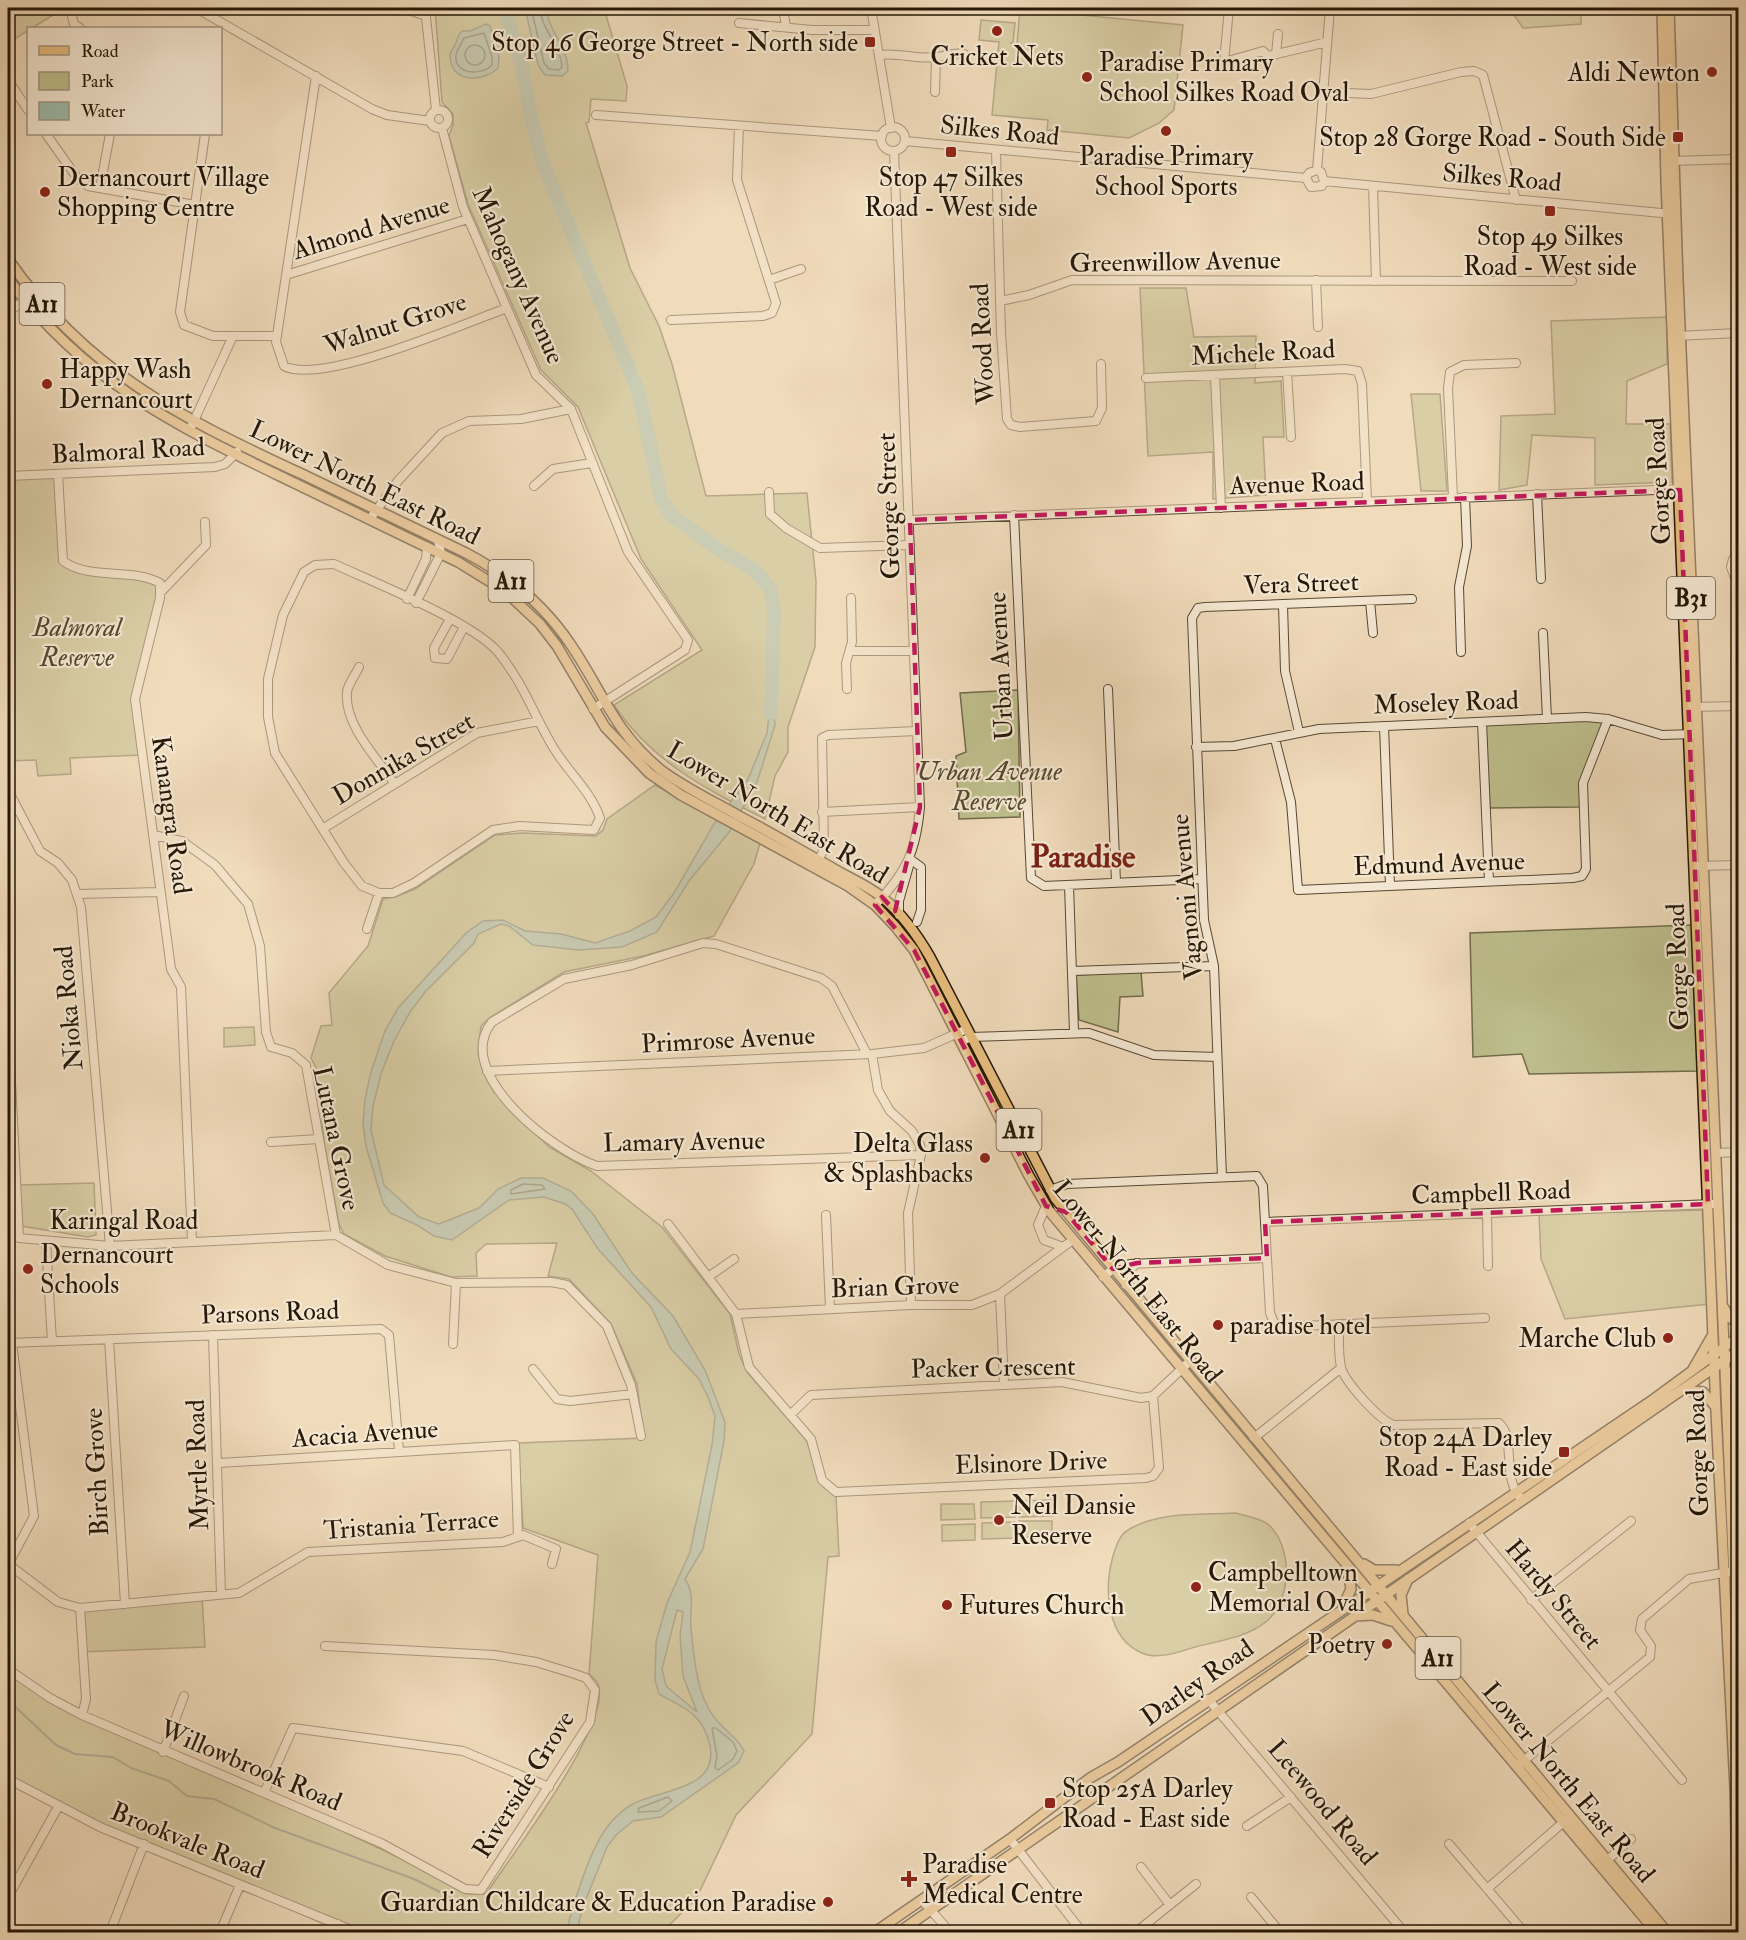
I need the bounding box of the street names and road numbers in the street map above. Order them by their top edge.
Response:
street label: Silkes Road [939,109,1061,153]
street label: Silkes Road [1441,157,1563,199]
street label: Mahogany Avenue [465,182,572,369]
street label: Almond Avenue [288,189,454,267]
street label: Greenwillow Avenue [1069,244,1281,280]
street label: Wood Road [964,282,1002,407]
road number: A11 [20,283,64,325]
street label: Walnut Grove [319,286,471,362]
street label: Michele Road [1190,333,1336,373]
street label: Lower North East Road [244,413,485,553]
street label: Gorge Road [1640,416,1678,545]
street label: Balmoral Road [50,431,206,471]
street label: George Street [870,432,908,580]
street label: Avenue Road [1228,466,1365,502]
road number: A11 [488,560,534,602]
street label: Vera Street [1243,566,1359,602]
road number: B31 [1667,577,1715,619]
street label: Urban Avenue [981,591,1021,741]
street label: Moseley Road [1373,684,1520,722]
street label: Donnika Street [327,705,480,812]
street label: Kanangra Road [144,734,198,896]
street label: Lower North East Road [661,734,894,892]
street label: Vagnoni Avenue [1164,812,1210,981]
street label: Edmund Avenue [1353,845,1526,883]
street label: Gorge Road [1660,903,1696,1031]
street label: Nioka Road [48,944,90,1072]
street label: Primrose Avenue [640,1019,816,1061]
street label: Lutana Grove [305,1063,367,1213]
road number: A11 [996,1109,1042,1151]
street label: Lamary Avenue [603,1125,766,1159]
street label: Lower North East Road [1045,1174,1229,1390]
street label: Campbell Road [1411,1174,1572,1213]
street label: Karingal Road [50,1205,199,1237]
street label: Brian Grove [830,1269,960,1305]
street label: Parsons Road [200,1295,340,1331]
street label: Packer Crescent [910,1351,1076,1385]
street label: Gorge Road [1680,1389,1716,1517]
street label: Myrtle Road [180,1399,216,1531]
street label: Birch Grove [78,1407,116,1537]
street label: Acacia Avenue [290,1413,439,1455]
street label: Elsinore Drive [954,1444,1108,1482]
street label: Tristania Terrace [322,1503,500,1547]
street label: Hardy Street [1498,1533,1609,1656]
street label: Darley Road [1135,1632,1260,1733]
road number: A11 [1416,1637,1460,1679]
street label: Lower North East Road [1475,1676,1662,1890]
street label: Riverside Grove [466,1705,582,1864]
street label: Willowbrook Road [154,1713,347,1819]
street label: Leewood Road [1260,1733,1384,1872]
street label: Brookvale Road [106,1796,269,1886]

